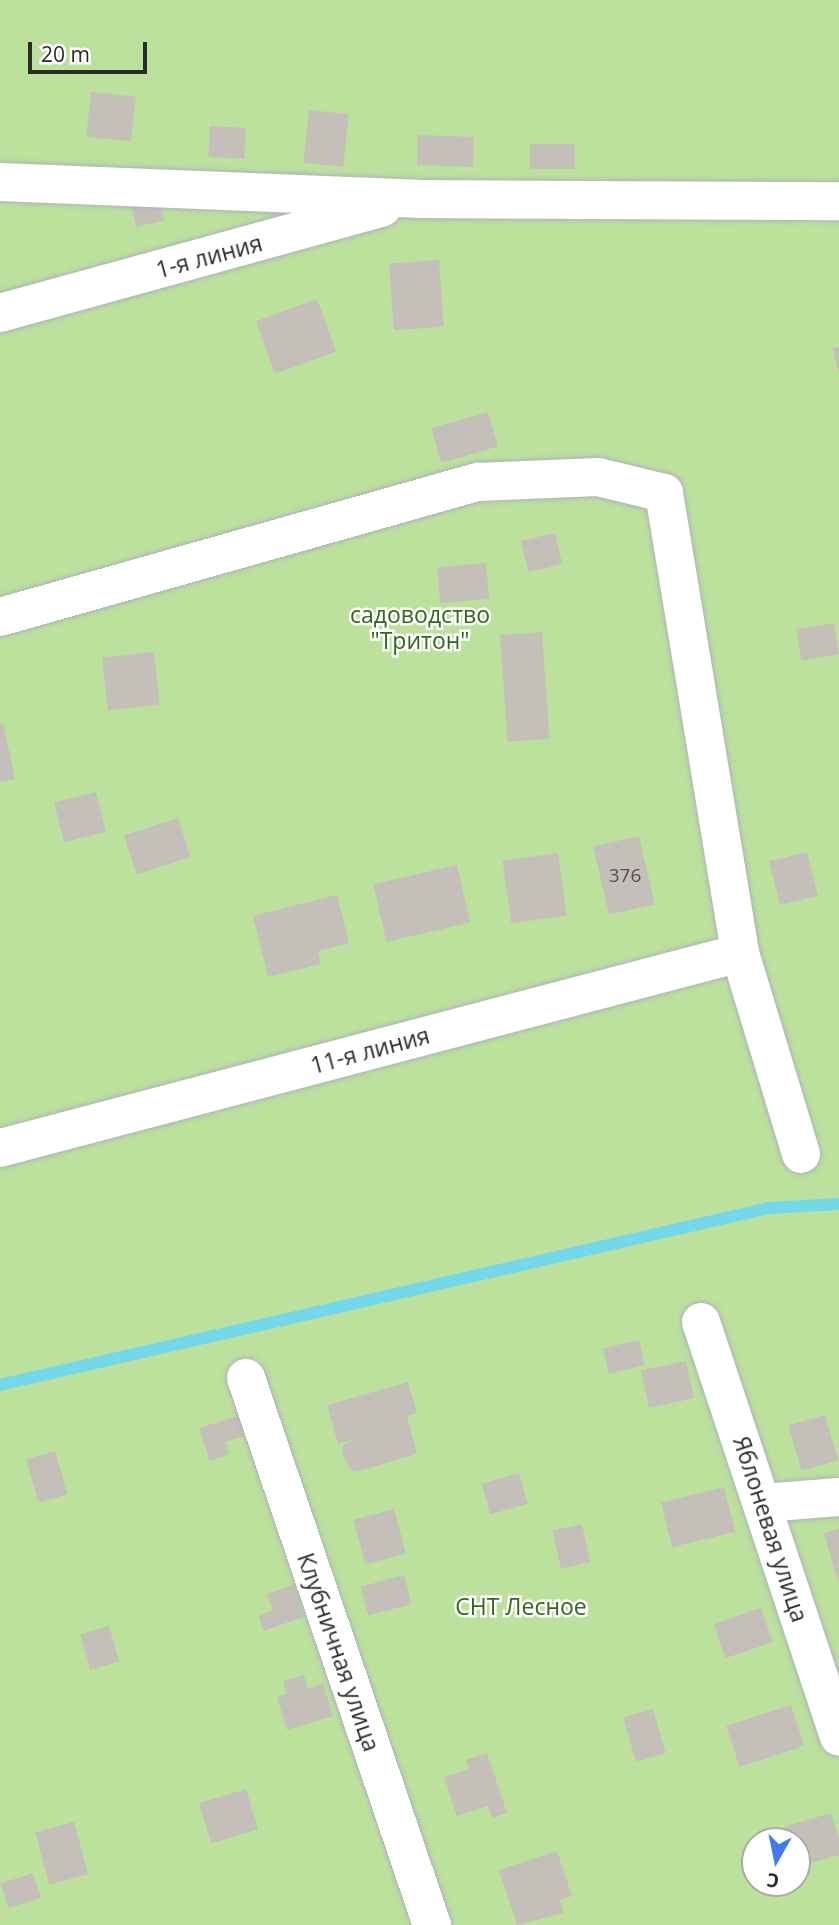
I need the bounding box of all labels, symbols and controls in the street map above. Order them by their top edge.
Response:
scale bar [32,28,150,72]
text: 20 m [41,40,90,68]
street label: 1-я линия [153,229,265,283]
park label: садоводство "Тритон" [350,600,490,654]
house number: 376 [609,865,641,887]
street label: 11-я линия [307,1021,433,1079]
street label: Яблоневая улица [728,1433,814,1625]
street label: Клубничная улица [292,1549,386,1755]
park label: СНТ Лесное [455,1592,587,1620]
north arrow [741,1827,811,1897]
text: С [765,1867,781,1895]

